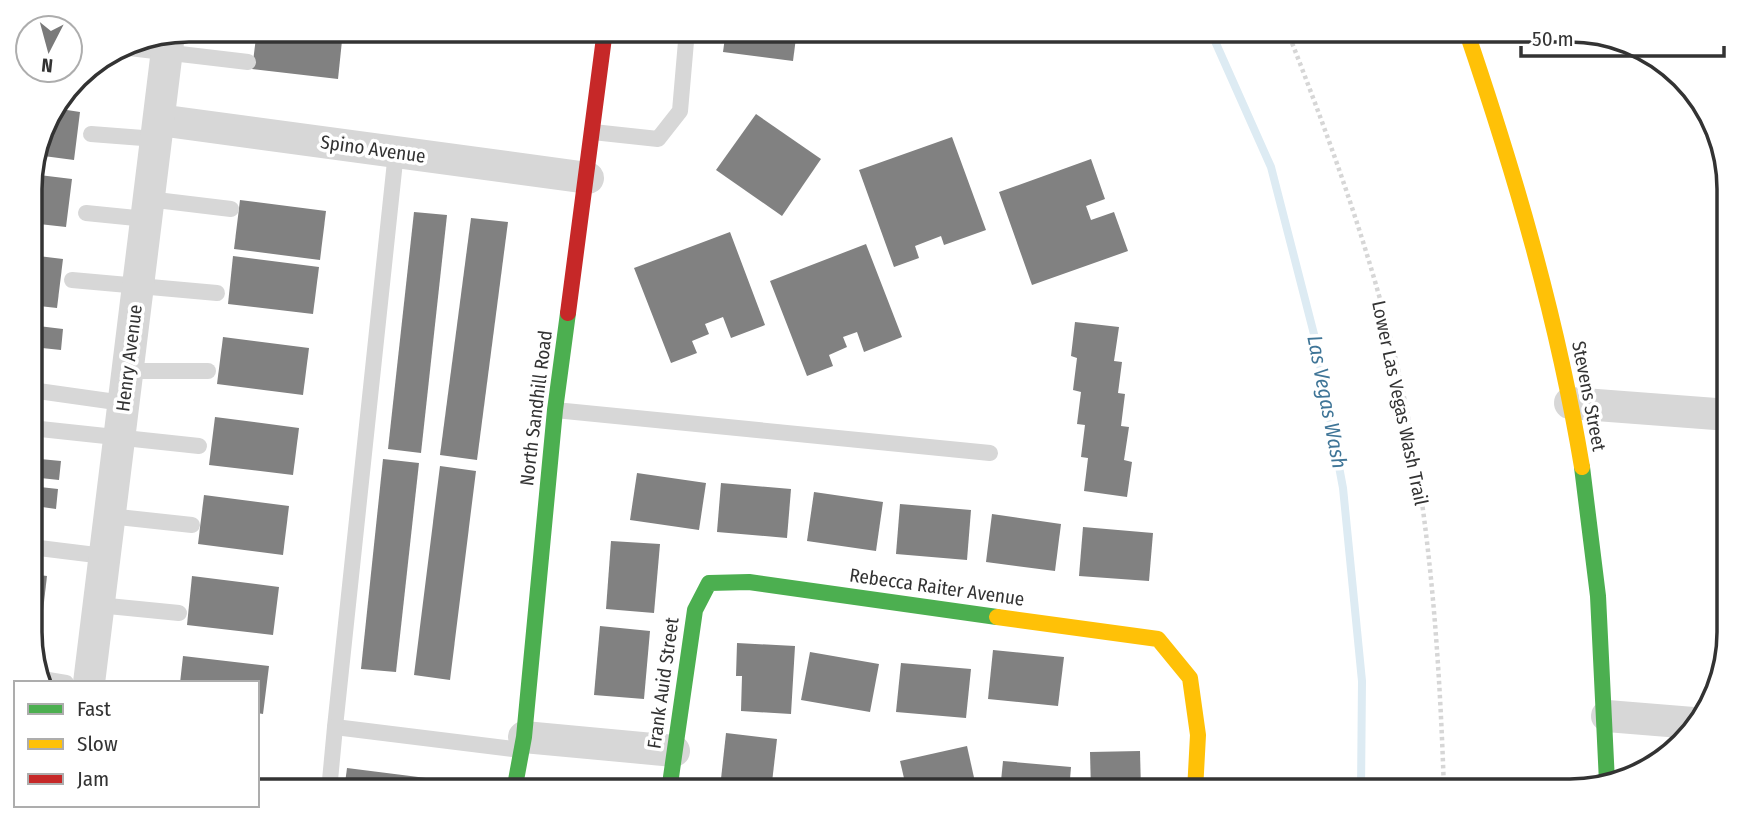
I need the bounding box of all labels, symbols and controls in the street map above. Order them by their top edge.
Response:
north arrow [14,14,84,84]
scale bar [1521,14,1724,58]
text: 50 m [1532,26,1574,52]
text: N [40,53,54,77]
street label: Spino Avenue [319,130,427,168]
street label: Lower Las Vegas Wash Trail [1367,299,1433,507]
street label: Henry Avenue [111,303,147,413]
street label: North Sandhill Road [515,329,557,487]
water label: Las Vegas Wash [1301,333,1353,471]
street label: Stevens Street [1567,339,1611,454]
street label: Rebecca Raiter Avenue [848,563,1026,611]
street label: Frank Auid Street [642,615,684,750]
legend [14,681,259,807]
text: Fast [77,696,111,722]
text: Slow [77,731,118,757]
text: Jam [77,766,109,792]

